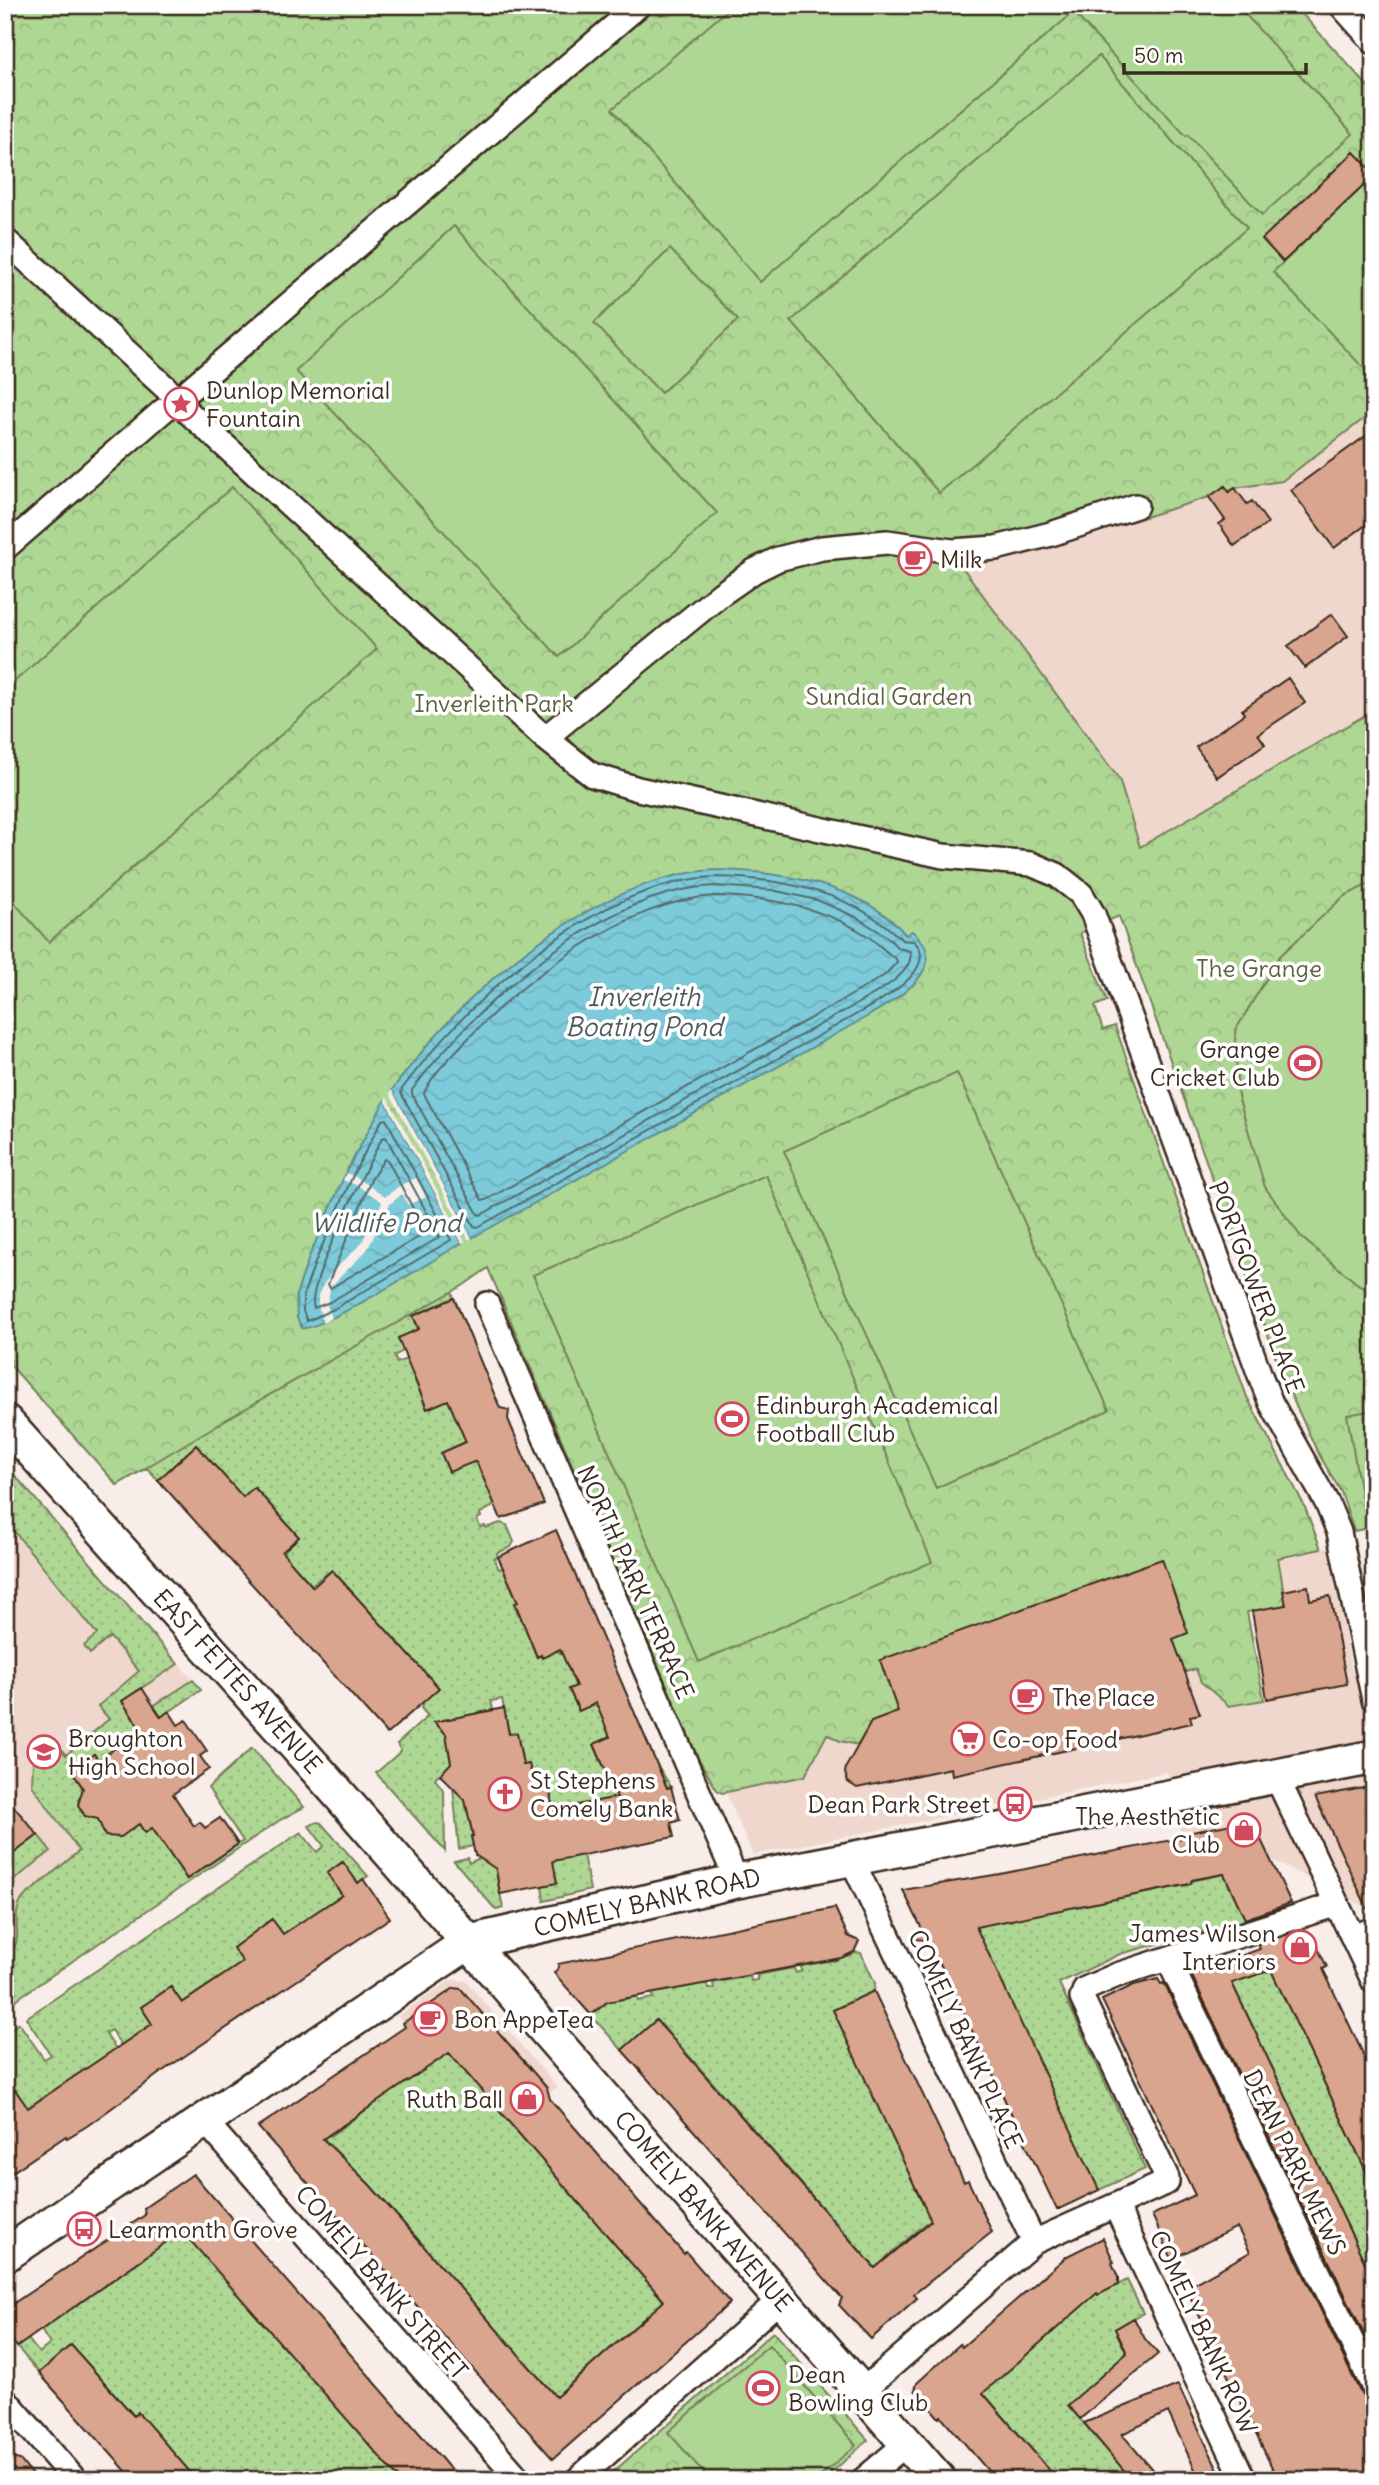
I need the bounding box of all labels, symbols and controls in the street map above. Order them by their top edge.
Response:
scale bar [1124,32,1306,76]
text: 50 m [1134,42,1183,69]
place label: Dunlop Memorial Fountain [206,375,390,433]
place icon: Dunlop Memorial Fountain [162,385,200,423]
cafe icon: Milk [896,540,934,578]
place label: Milk [940,544,982,574]
park label: Sundial Garden [806,681,973,711]
park label: Inverleith Park [414,688,574,718]
park label: The Grange [1196,953,1322,983]
water label: Inverleith Boating Pond [566,980,726,1043]
place label: Grange Cricket Club [1150,1034,1280,1092]
sports icon: Grange Cricket Club [1286,1044,1324,1082]
street label: PORTGOWER PLACE [1203,1177,1311,1397]
water label: Wildlife Pond [311,1206,465,1239]
place label: Edinburgh Academical Football Club [756,1390,998,1448]
sports icon: Edinburgh Academical Football Club [713,1400,751,1438]
street label: NORTH PARK TERRACE [571,1461,701,1703]
street label: EAST FETTES AVENUE [147,1583,329,1779]
cafe icon: The Place [1008,1678,1046,1716]
place label: The Place [1052,1682,1155,1712]
supermarket icon: Co-op Food [949,1720,987,1758]
place label: Broughton High School [68,1723,195,1781]
place label: Co-op Food [992,1724,1118,1754]
school or university icon: Broughton High School [25,1733,63,1771]
place label: St Stephens Comely Bank [530,1765,673,1823]
church icon: St Stephens Comely Bank [486,1775,524,1813]
bus stop icon: Dean Park Street [996,1785,1034,1823]
place label: Dean Park Street [807,1789,990,1819]
place label: The Aesthetic Club [1075,1801,1220,1859]
shop icon: The Aesthetic Club [1225,1811,1263,1849]
street label: COMELY BANK ROAD [531,1861,763,1943]
place label: James Wilson Interiors [1129,1918,1276,1976]
street label: COMELY BANK PLACE [902,1925,1030,2153]
shop icon: James Wilson Interiors [1281,1928,1319,1966]
cafe icon: Bon AppeTea [411,2000,449,2038]
place label: Bon AppeTea [454,2004,594,2034]
street label: DEAN PARK MEWS [1237,2064,1353,2260]
shop icon: Ruth Ball [508,2080,546,2118]
place label: Ruth Ball [406,2084,503,2114]
street label: COMELY BANK AVENUE [609,2104,799,2318]
street label: COMELY BANK STREET [289,2179,475,2385]
bus stop icon: Learmonth Grove [65,2210,103,2248]
place label: Learmonth Grove [108,2214,298,2244]
street label: COMELY BANK ROW [1144,2225,1264,2439]
place label: Dean Bowling Club [788,2359,928,2417]
sports icon: Dean Bowling Club [744,2369,782,2407]

